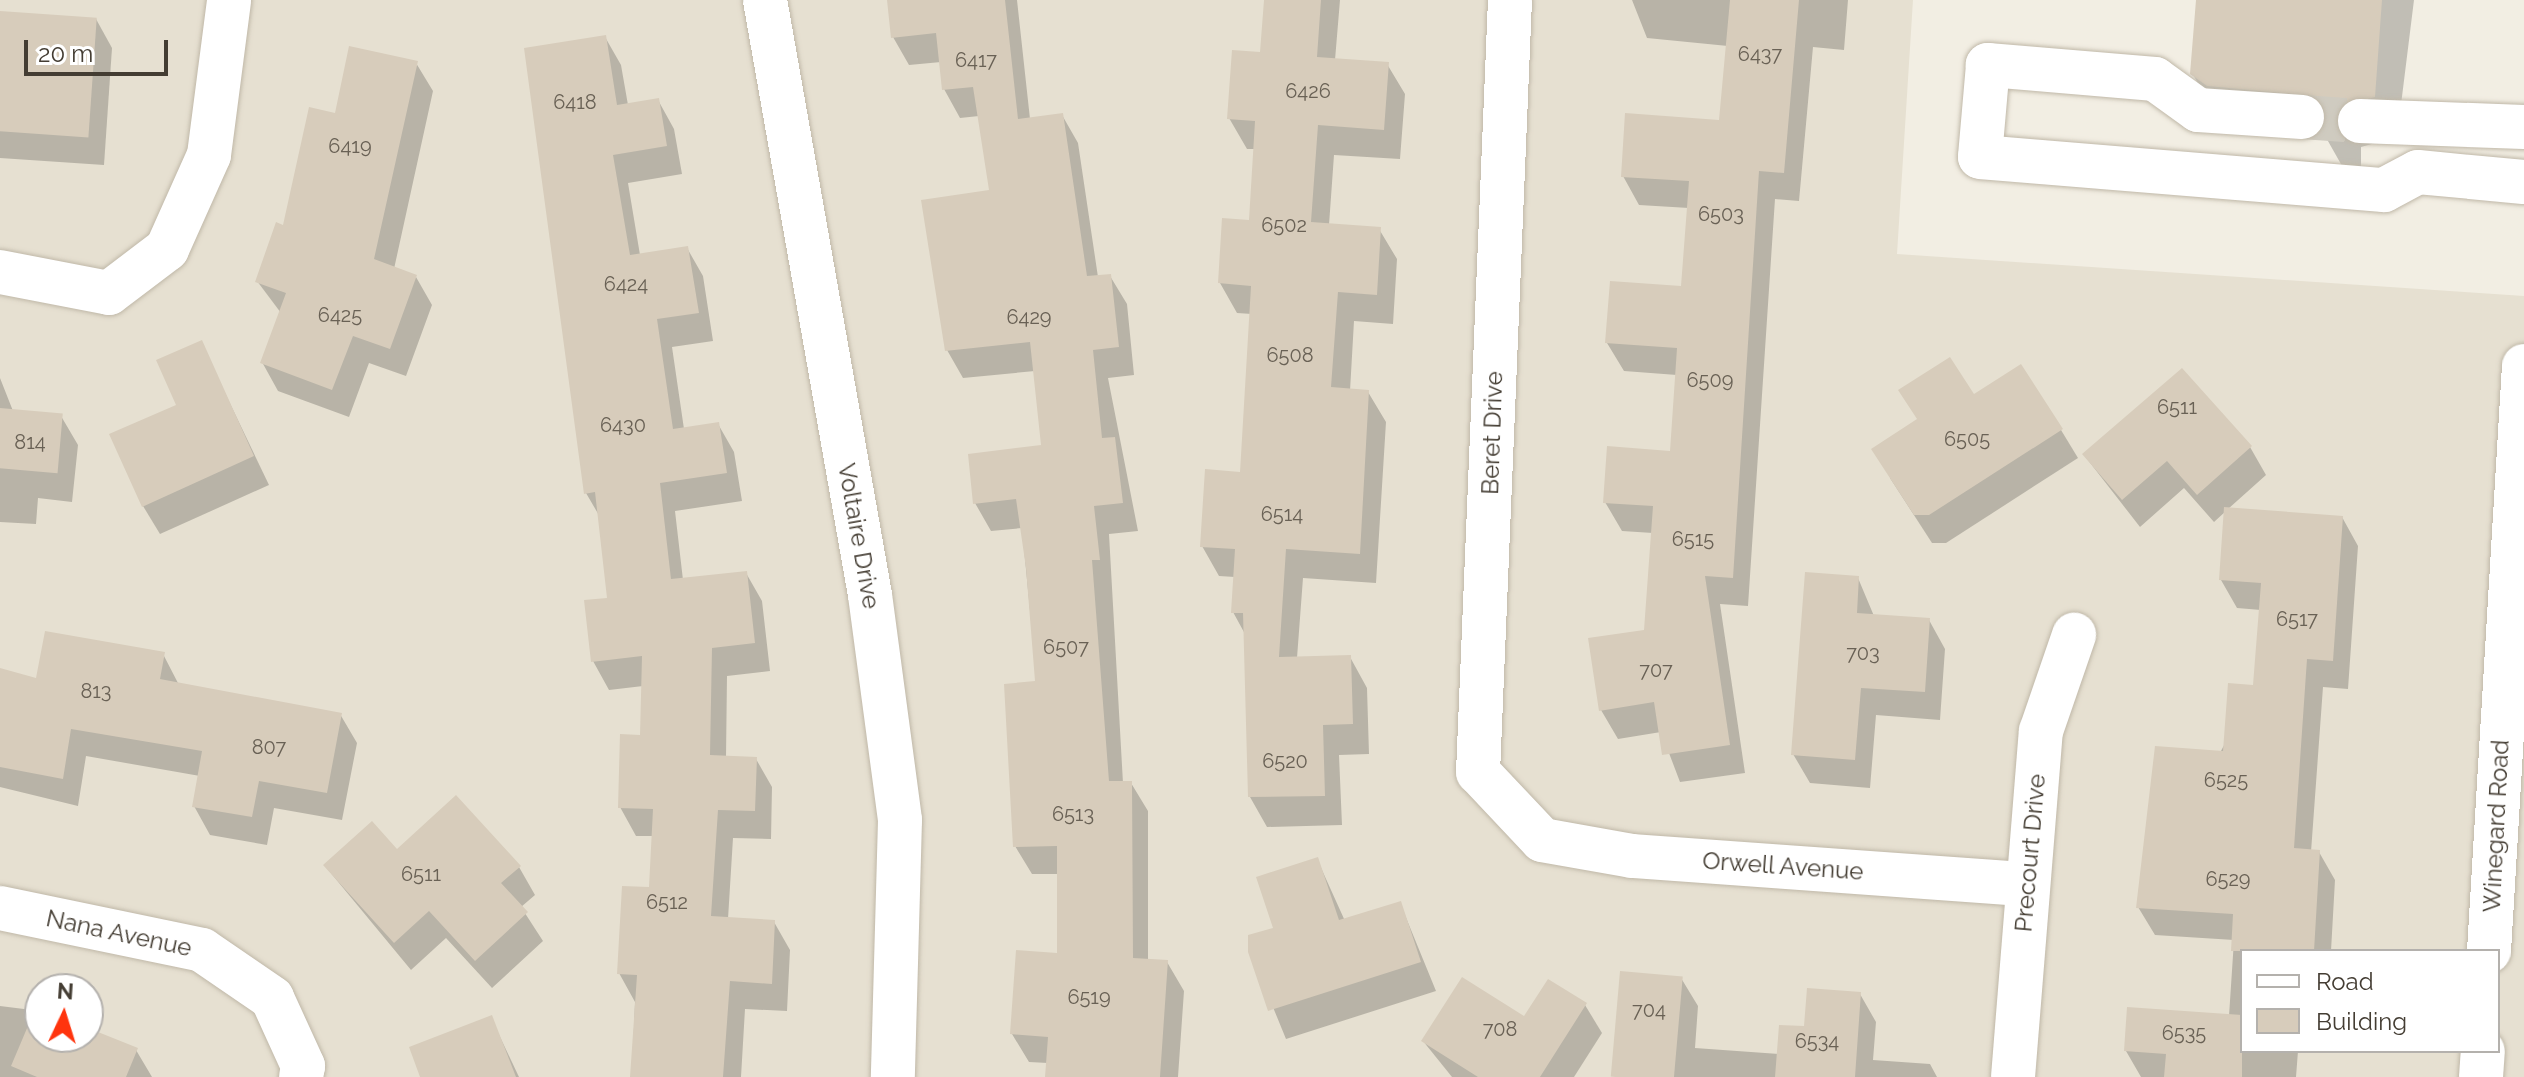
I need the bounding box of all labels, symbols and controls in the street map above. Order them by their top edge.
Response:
scale bar [28,24,172,74]
text: 20 m [38,39,93,68]
house number: 6437 [1738,42,1782,66]
house number: 6417 [955,48,997,72]
house number: 6426 [1285,79,1331,103]
house number: 6418 [553,90,597,114]
house number: 6419 [328,134,372,158]
house number: 6503 [1698,202,1744,226]
house number: 6502 [1261,213,1307,237]
house number: 6424 [604,272,648,296]
house number: 6425 [318,303,362,327]
house number: 6429 [1006,305,1052,329]
house number: 6508 [1266,343,1314,367]
house number: 6509 [1687,368,1733,392]
street label: Beret Drive [1475,371,1509,495]
house number: 6511 [2157,395,2197,419]
house number: 6430 [600,413,646,437]
house number: 6505 [1944,427,1990,451]
house number: 814 [14,430,46,454]
street label: Voltaire Drive [832,461,886,611]
house number: 6514 [1261,502,1303,526]
house number: 6515 [1672,527,1714,551]
house number: 6517 [2276,607,2318,631]
house number: 6507 [1043,635,1089,659]
house number: 703 [1846,641,1880,665]
house number: 707 [1639,658,1673,682]
house number: 813 [80,679,112,703]
house number: 807 [252,735,286,759]
street label: Winegard Road [2477,739,2515,913]
house number: 6520 [1262,749,1308,773]
house number: 6525 [2204,768,2248,792]
street label: Precourt Drive [2009,773,2051,933]
house number: 6513 [1052,802,1094,826]
street label: Orwell Avenue [1701,846,1865,886]
house number: 6511 [401,862,441,886]
house number: 6529 [2205,867,2251,891]
house number: 6512 [646,890,688,914]
street label: Nana Avenue [43,903,195,963]
legend [2240,949,2500,1053]
text: Road [2316,967,2374,996]
north arrow [24,973,104,1053]
text: N [56,977,75,1005]
house number: 6519 [1067,985,1111,1009]
house number: 704 [1632,998,1666,1022]
text: Building [2316,1007,2407,1036]
house number: 708 [1483,1017,1517,1041]
house number: 6535 [2162,1021,2206,1045]
house number: 6534 [1795,1029,1839,1053]

